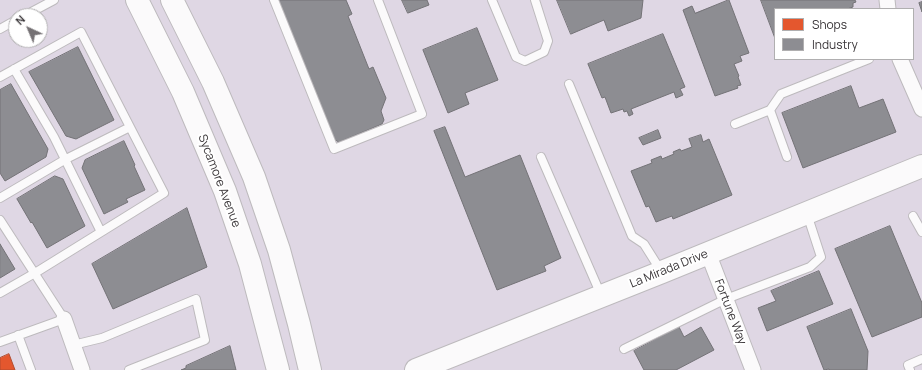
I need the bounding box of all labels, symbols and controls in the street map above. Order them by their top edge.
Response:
north arrow [8,8,48,48]
legend [774,8,914,60]
text: N [12,12,28,28]
text: Shops [812,16,847,33]
text: Industry [812,36,858,53]
street label: Sycamore Avenue [195,132,243,230]
street label: La Mirada Drive [628,247,710,291]
street label: Fortune Way [711,277,749,347]

